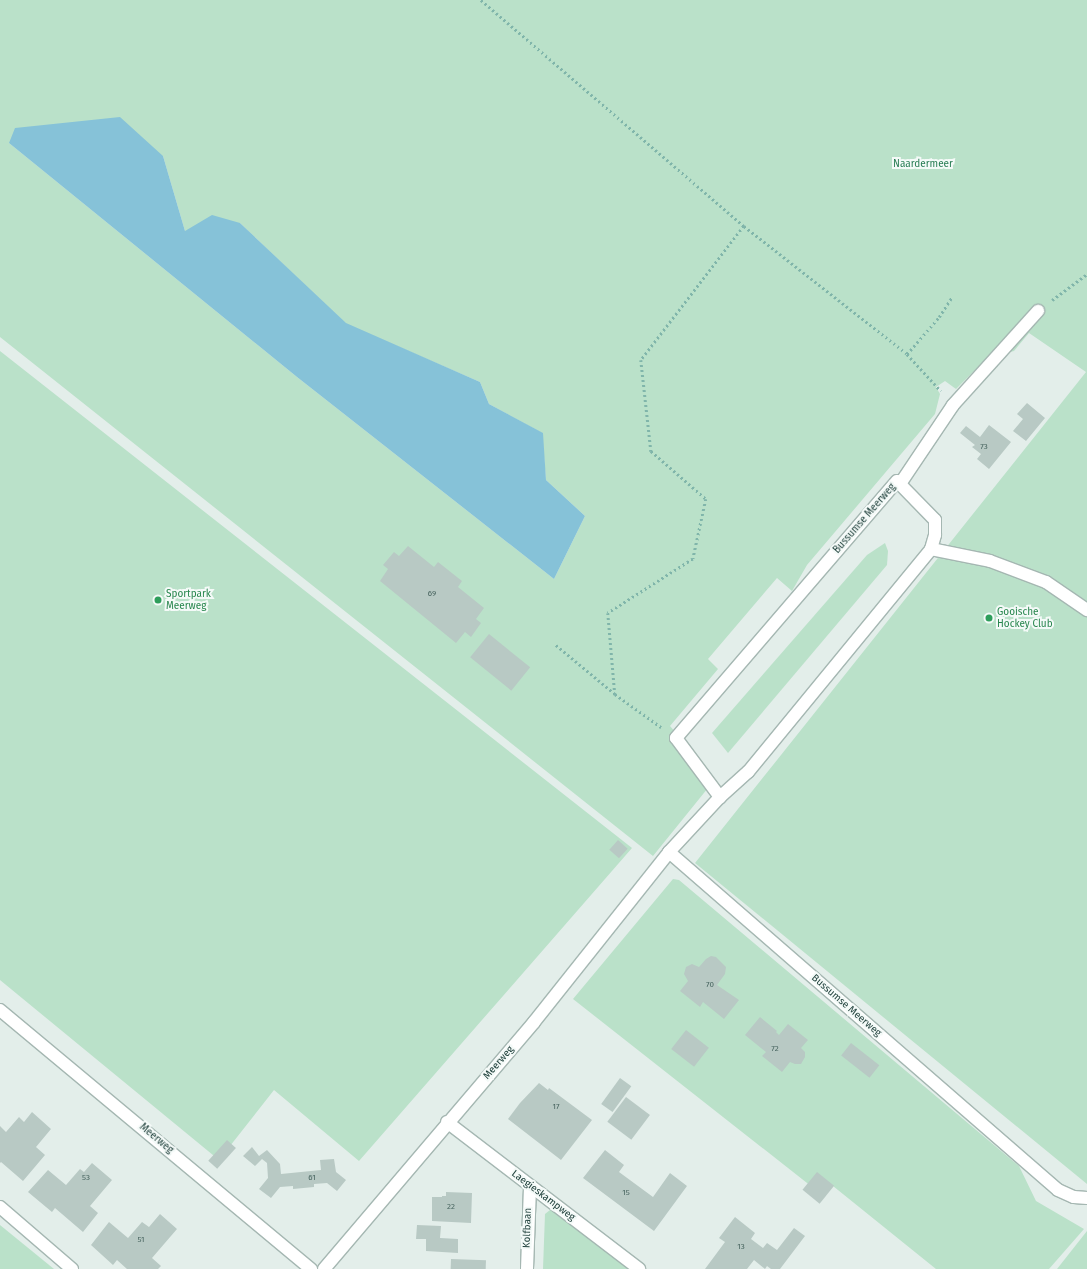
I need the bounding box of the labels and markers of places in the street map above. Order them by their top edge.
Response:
place label: Sportpark Meerweg [166,588,211,612]
marker: Sportpark Meerweg [153,595,163,605]
place label: Gooische Hockey Club [997,606,1053,630]
marker: Gooische Hockey Club [984,613,994,623]

